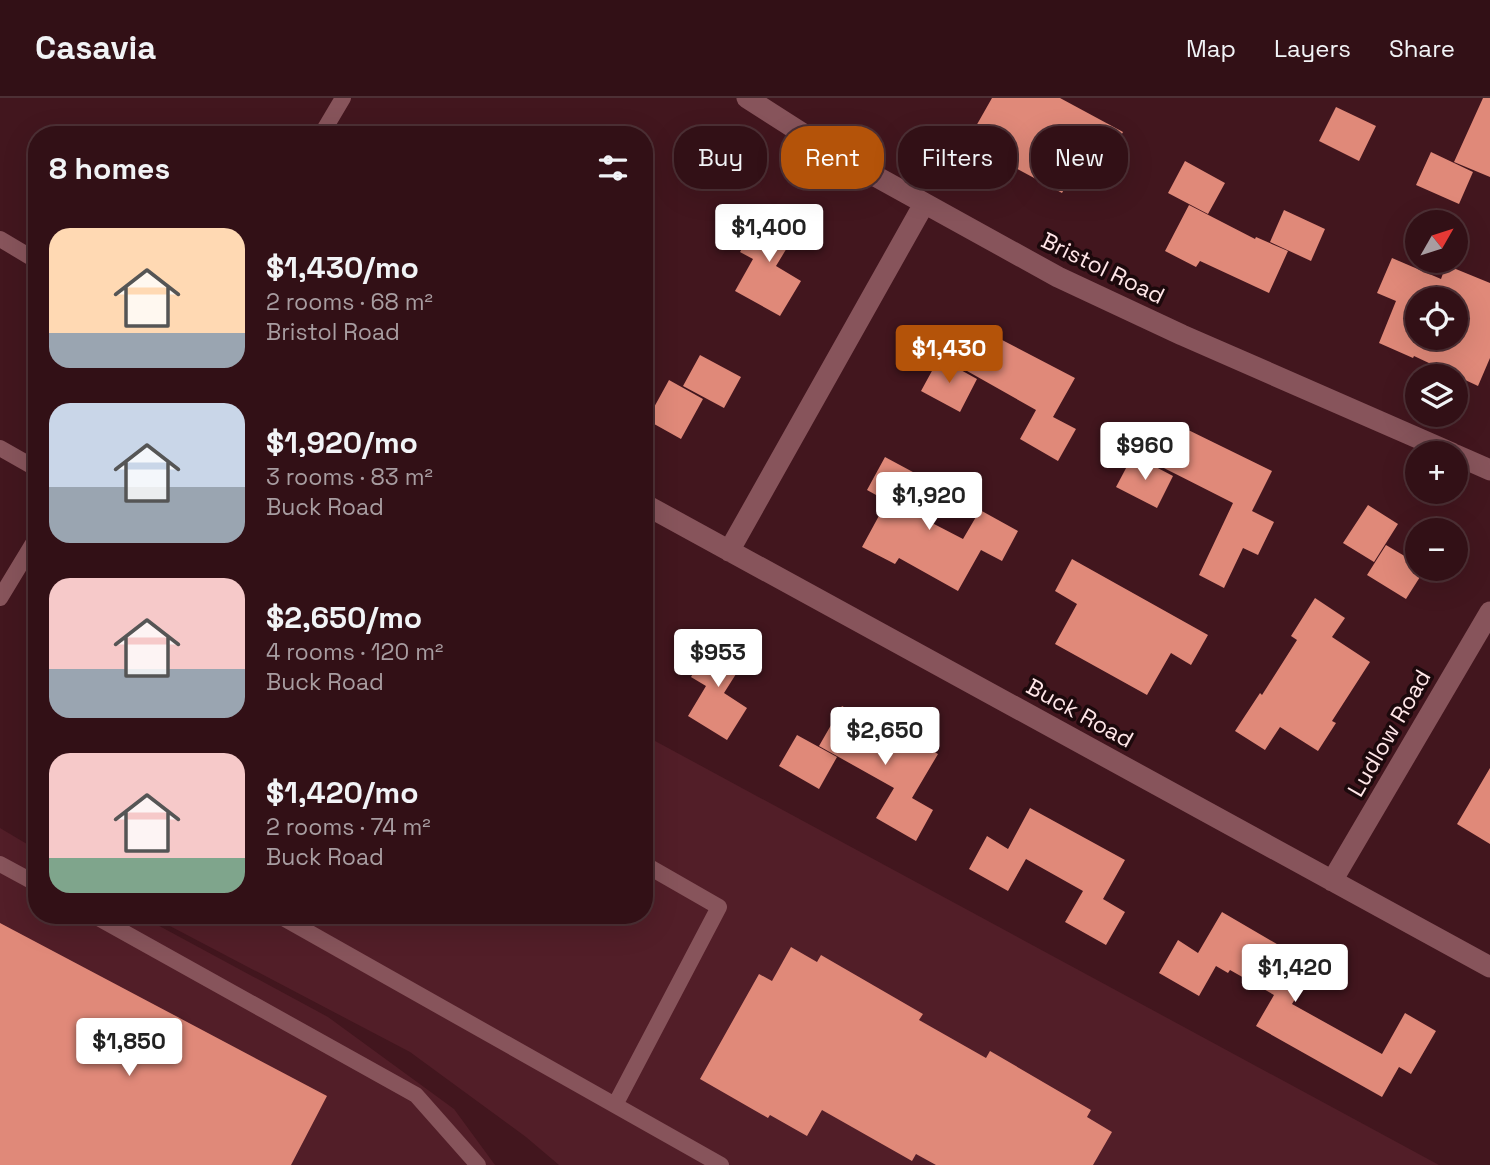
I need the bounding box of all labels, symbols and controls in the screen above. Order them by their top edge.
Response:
text: Casavia [35,27,156,69]
text: Map [1186,33,1236,64]
text: Layers [1274,33,1351,64]
text: Share [1389,33,1455,64]
chip: Buy [674,126,767,189]
chip: Rent [781,126,884,189]
chip: Filters [898,126,1017,189]
chip: New [1031,126,1128,189]
text: 8 homes [49,149,170,188]
icon: filters [594,149,632,187]
pin: $1,400 [712,204,826,264]
north arrow [1405,210,1468,273]
map controls [1405,210,1468,581]
text: $1,400 [731,212,807,242]
street label: Bristol Road [1036,225,1170,311]
text: $1,430/mo [266,248,419,287]
icon: home [105,256,189,340]
text: 2 rooms · 68 m² [266,287,433,317]
button: locate [1405,287,1468,350]
text: Bristol Road [266,317,400,347]
pin: $1,430 [892,326,1006,385]
text: $1,430 [912,333,986,363]
button: layers [1405,364,1468,427]
pin: $960 [1104,422,1186,482]
text: $1,920/mo [266,423,418,462]
text: $960 [1116,430,1174,460]
icon: home [105,431,189,515]
button: + [1405,441,1468,504]
text: 3 rooms · 83 m² [266,462,433,492]
pin: $1,920 [872,472,986,532]
text: $1,920 [892,480,966,510]
text: Buck Road [266,492,384,522]
button: − [1405,518,1468,581]
text: $2,650/mo [266,598,422,637]
icon: home [105,606,189,690]
pin: $953 [677,630,759,689]
text: 4 rooms · 120 m² [266,637,443,667]
text: $953 [690,637,746,667]
street label: Ludlow Road [1341,664,1437,802]
text: Buck Road [266,667,384,697]
street label: Buck Road [1021,671,1139,755]
pin: $2,650 [828,708,942,767]
text: $2,650 [846,715,924,745]
text: $1,420/mo [266,773,419,812]
icon: home [105,781,189,865]
text: 2 rooms · 74 m² [266,812,431,842]
text: Buck Road [266,842,384,872]
pin: $1,420 [1238,944,1352,1004]
text: $1,420 [1258,952,1332,982]
pin: $1,850 [72,1018,186,1078]
text: $1,850 [92,1026,166,1056]

